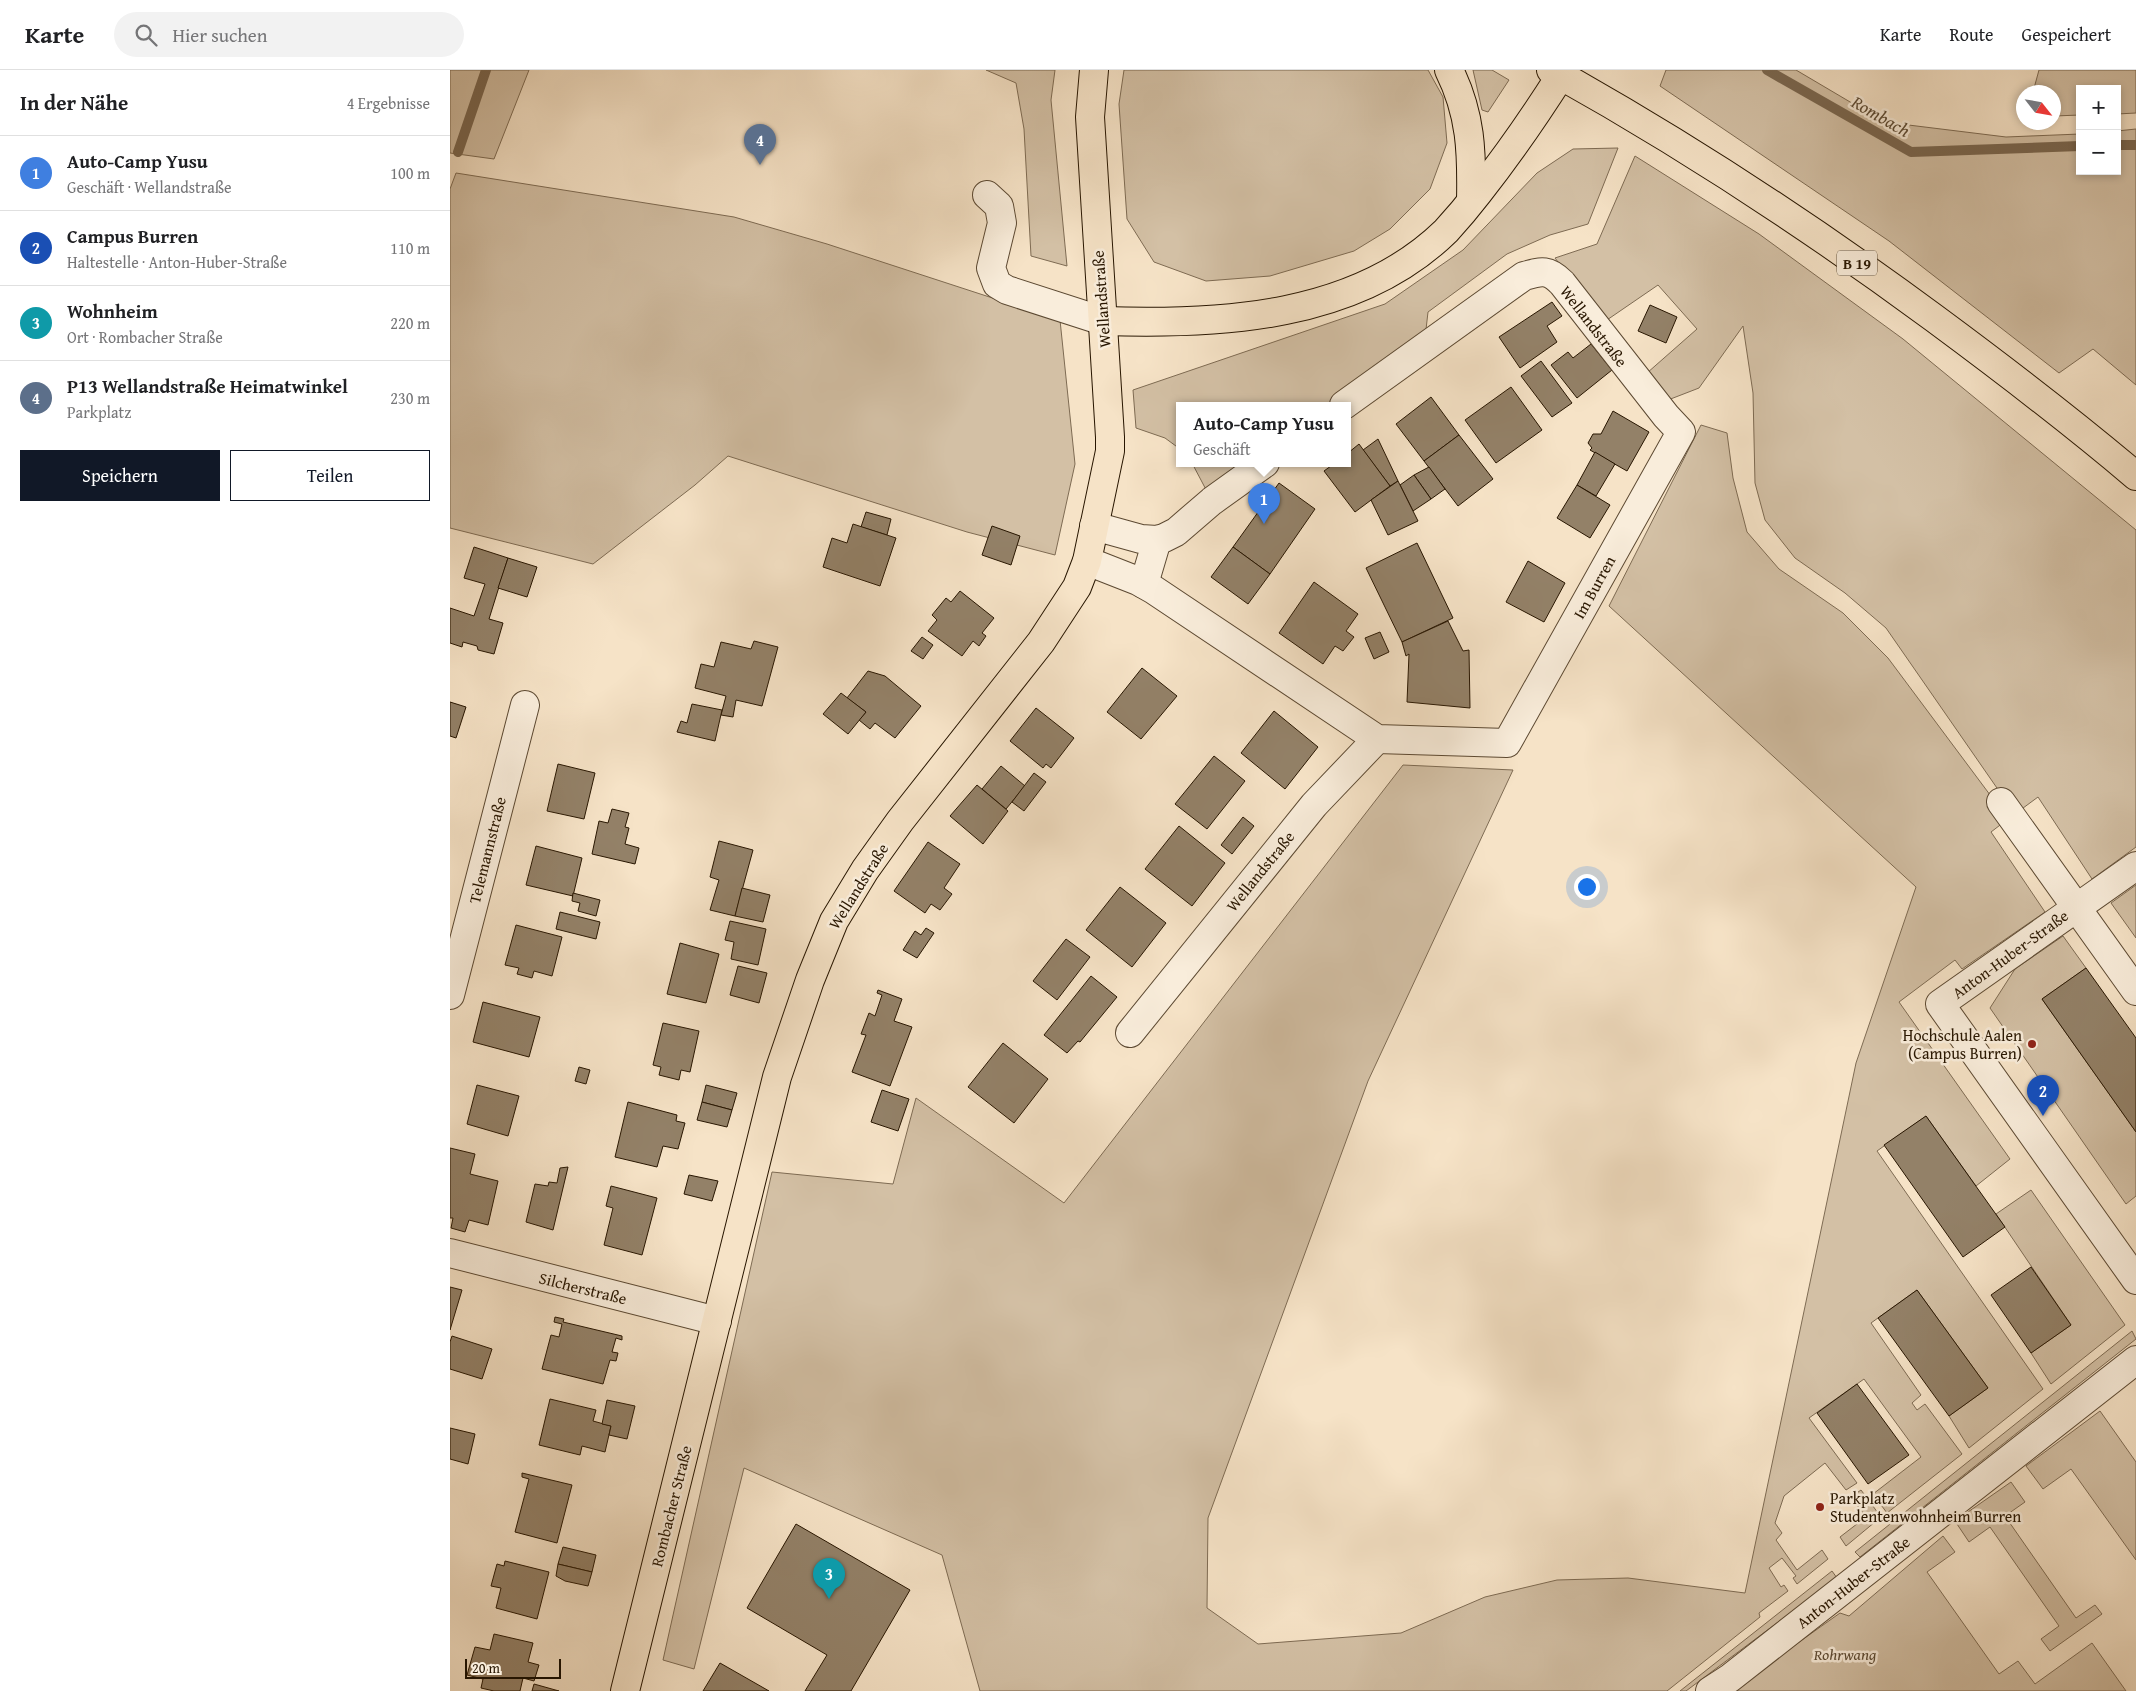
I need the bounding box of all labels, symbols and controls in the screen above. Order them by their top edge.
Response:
search box [114,12,464,57]
text: Karte [25,17,84,52]
icon: search [132,21,160,49]
text: Hier suchen [172,21,267,49]
text: Karte [1880,21,1921,48]
text: Route [1949,21,1994,48]
text: Gespeichert [2022,21,2111,48]
north arrow [2016,85,2061,130]
map controls [2076,85,2121,175]
button: + [2076,85,2121,130]
text: In der Nähe [20,87,128,118]
water label: Rombach [1846,88,1915,144]
text: 4 Ergebnisse [347,91,430,115]
pin: 4 [744,124,776,165]
button: − [2076,130,2121,175]
text: Auto-Camp Yusu [67,147,208,175]
text: 1 [32,161,40,185]
text: 100 m [390,161,430,185]
text: Geschäft · Wellandstraße [67,175,232,199]
text: Campus Burren [67,222,198,250]
text: 2 [32,236,40,260]
text: 110 m [390,236,430,260]
text: Haltestelle · Anton-Huber-Straße [67,250,287,274]
street label: Wellandstraße [1086,250,1116,348]
road number: B 19 [1837,250,1877,276]
street label: Wellandstraße [1555,280,1633,372]
text: Wohnheim [67,297,158,325]
text: 3 [32,311,40,335]
text: 220 m [390,311,430,335]
text: Ort · Rombacher Straße [67,325,223,349]
text: P13 Wellandstraße Heimatwinkel [67,372,348,400]
text: 4 [32,386,40,410]
text: 230 m [390,386,430,410]
text: Parkplatz [67,400,131,424]
popup [1176,402,1351,467]
text: Auto-Camp Yusu [1193,409,1334,437]
text: Geschäft [1193,437,1251,461]
button: Speichern [20,450,220,501]
button: Teilen [230,450,430,501]
pin: 1 [1248,483,1280,524]
street label: Im Burren [1567,551,1621,623]
street label: Telemannstraße [462,794,512,906]
street label: Wellandstraße [1220,826,1300,916]
street label: Wellandstraße [822,838,894,934]
your location [1574,874,1600,900]
street label: Anton-Huber-Straße [1947,904,2073,1004]
place label: Hochschule Aalen (Campus Burren) [1903,1023,2022,1065]
marker: Hochschule Aalen (Campus Burren) [2026,1038,2038,1050]
pin: 2 [2027,1075,2059,1116]
street label: Silcherstraße [537,1266,629,1310]
street label: Rombacher Straße [644,1443,698,1569]
place label: Parkplatz Studentenwohnheim Burren [1830,1486,2021,1528]
marker: Parkplatz Studentenwohnheim Burren [1814,1501,1826,1513]
street label: Anton-Huber-Straße [1791,1530,1915,1634]
pin: 3 [813,1558,845,1599]
park label: Rohrwang [1813,1642,1877,1666]
scale bar [465,1656,561,1679]
text: 20 m [472,1658,500,1678]

